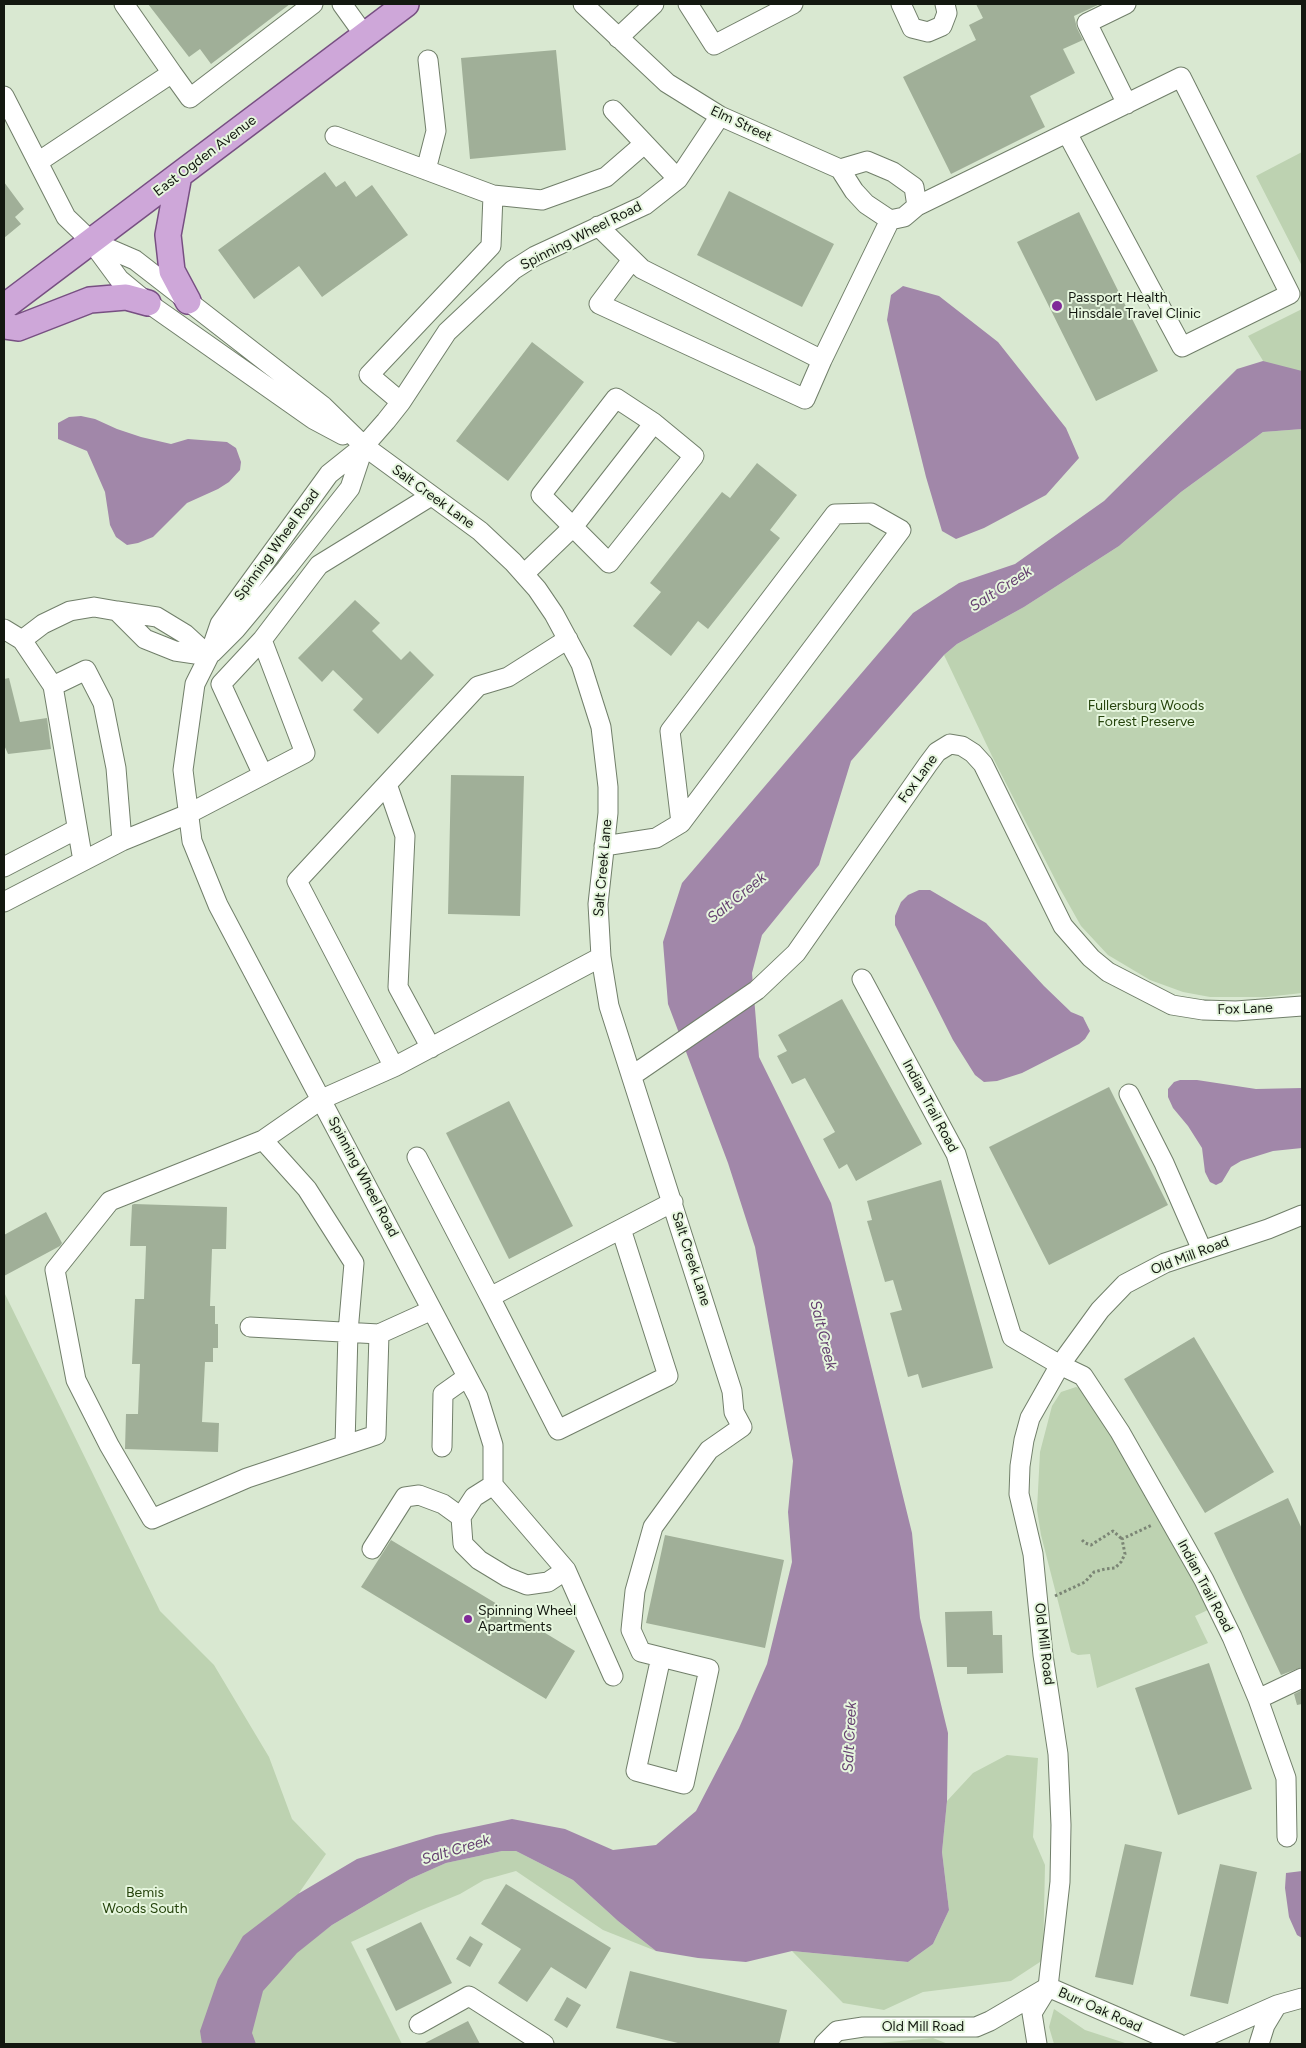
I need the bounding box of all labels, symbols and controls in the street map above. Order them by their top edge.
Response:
street label: Elm Street [708,102,774,146]
street label: East Ogden Avenue [150,112,260,200]
street label: Spinning Wheel Road [518,198,644,274]
place label: Passport Health Hinsdale Travel Clinic [1068,290,1201,322]
marker: Passport Health Hinsdale Travel Clinic [1050,299,1064,313]
street label: Salt Creek Lane [389,461,477,533]
street label: Spinning Wheel Road [231,486,323,604]
water label: Salt Creek [967,562,1035,616]
park label: Fullersburg Woods Forest Preserve [1088,698,1204,730]
street label: Fox Lane [895,752,941,806]
street label: Salt Creek Lane [590,819,616,917]
water label: Salt Creek [704,869,770,927]
street label: Fox Lane [1217,1000,1273,1018]
street label: Indian Trail Road [899,1057,961,1155]
street label: Spinning Wheel Road [324,1114,402,1240]
street label: Salt Creek Lane [668,1210,714,1308]
street label: Old Mill Road [1148,1233,1232,1279]
water label: Salt Creek [806,1299,840,1371]
street label: Indian Trail Road [1174,1537,1236,1635]
street label: Old Mill Road [1031,1602,1057,1686]
place label: Spinning Wheel Apartments [478,1603,576,1635]
marker: Spinning Wheel Apartments [462,1613,474,1625]
water label: Salt Creek [839,1701,861,1773]
water label: Salt Creek [420,1831,492,1869]
park label: Bemis Woods South [103,1885,187,1918]
street label: Burr Oak Road [1056,1984,1144,2036]
street label: Old Mill Road [882,2019,964,2035]

